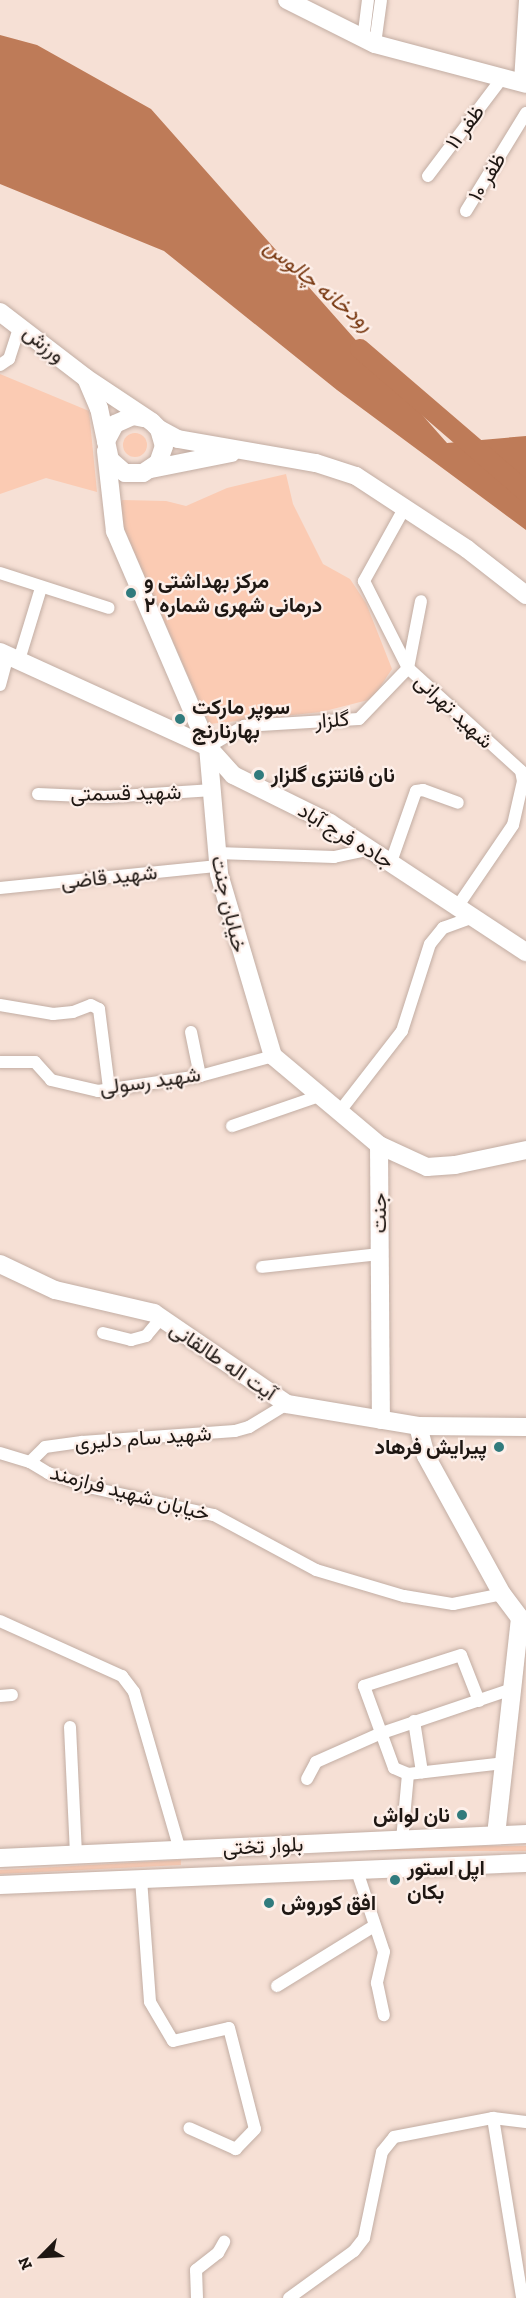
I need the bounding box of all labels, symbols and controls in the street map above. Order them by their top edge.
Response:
street label: ظفر ۱۱ [440,100,490,154]
street label: ظفر ۱۰ [463,148,511,206]
water label: رودخانه چالوس [259,233,379,337]
street label: ورزش [18,320,70,368]
place label: مرکز بهداشتی و درمانی شهری شماره ۲ [144,568,322,618]
marker: مرکز بهداشتی و درمانی شهری شماره ۲ [122,584,140,602]
street label: شهید تهرانی [409,668,499,754]
place label: سوپر مارکت بهارنارنج [192,694,290,744]
street label: گلزار [314,706,350,734]
marker: سوپر مارکت بهارنارنج [173,712,187,726]
place label: نان فانتزی گلزار [271,762,395,788]
marker: نان فانتزی گلزار [252,768,266,782]
street label: شهید قسمتی [70,779,182,807]
street label: جاده فرج آباد [294,798,398,874]
street label: خیابان جنت [206,853,252,955]
street label: شهید قاضی [60,859,158,895]
street label: شهید رسولی [98,1061,202,1101]
street label: جنت [366,1193,392,1233]
street label: آیت اله طالقانی [165,1316,281,1406]
street label: شهید سام دلیری [74,1421,212,1455]
place label: پیرایش فرهاد [374,1434,487,1460]
marker: پیرایش فرهاد [492,1440,506,1454]
street label: خیابان شهید فرازمند [47,1460,213,1526]
place label: نان لواش [373,1802,450,1828]
marker: نان لواش [455,1808,469,1822]
street label: بلوار تختی [222,1831,304,1861]
place label: اپل استور بکان [407,1855,485,1905]
marker: اپل استور بکان [388,1873,402,1887]
place label: افق کوروش [281,1890,376,1916]
marker: افق کوروش [262,1896,276,1910]
north arrow [12,2226,72,2286]
text: N [14,2254,36,2273]

